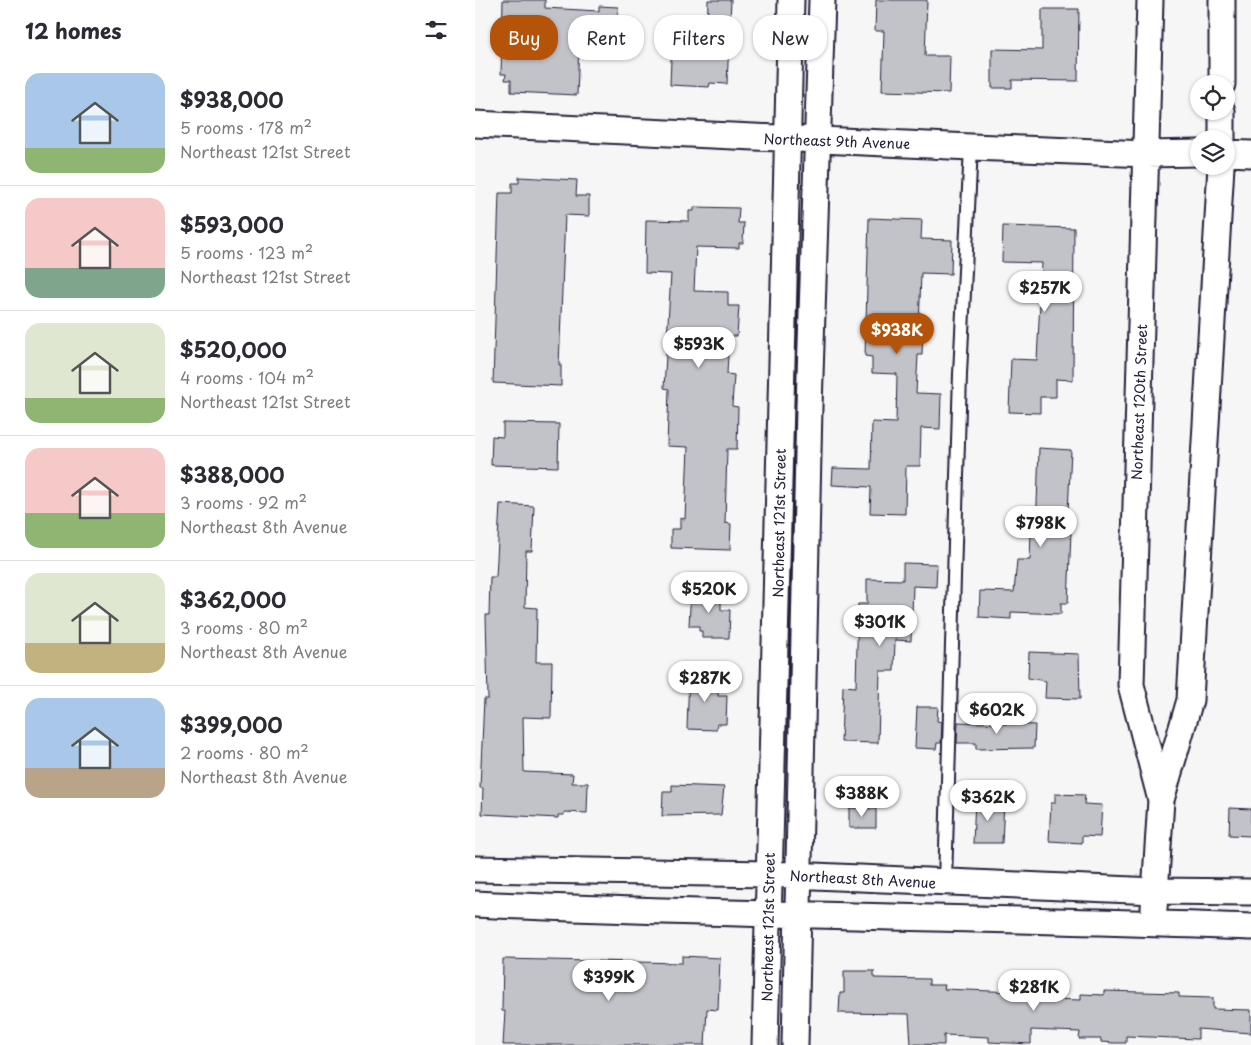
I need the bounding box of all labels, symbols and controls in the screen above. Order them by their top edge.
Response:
text: 12 homes [25,14,122,46]
chip: Buy [490,15,558,60]
chip: Rent [568,15,644,60]
chip: Filters [654,15,743,60]
chip: New [753,15,827,60]
icon: filters [422,16,450,44]
map controls [1190,75,1235,175]
button: locate [1190,75,1235,120]
text: $938,000 [180,83,284,115]
icon: home [65,93,125,153]
text: 5 rooms · 178 m² [180,115,312,139]
street label: Northeast 9th Avenue [763,128,911,154]
button: layers [1190,130,1235,175]
text: Northeast 121st Street [180,139,351,163]
text: $593,000 [180,208,284,240]
icon: home [65,218,125,278]
text: 5 rooms · 123 m² [180,240,313,264]
text: Northeast 121st Street [180,264,351,288]
pin: $257K [1010,270,1080,313]
text: $257K [1019,275,1071,299]
pin: $938K [862,312,932,355]
text: $938K [871,317,923,341]
street label: Northeast 120th Street [1126,323,1152,480]
pin: $593K [664,326,734,369]
text: $593K [673,331,725,355]
text: $520,000 [180,333,287,365]
icon: home [65,343,125,403]
text: 4 rooms · 104 m² [180,365,314,389]
text: Northeast 121st Street [180,389,351,413]
street label: Northeast 121st Street [767,448,791,598]
text: $388,000 [180,458,285,490]
icon: home [65,468,125,528]
text: 3 rooms · 92 m² [180,490,307,514]
pin: $798K [1006,506,1076,548]
text: $798K [1016,510,1066,534]
text: Northeast 8th Avenue [180,514,347,538]
pin: $520K [674,572,744,614]
text: $520K [682,576,736,600]
text: $362,000 [180,583,286,615]
icon: home [65,593,125,653]
pin: $301K [845,604,915,647]
text: $301K [854,609,906,633]
text: 3 rooms · 80 m² [180,615,308,639]
text: Northeast 8th Avenue [180,639,347,663]
pin: $287K [670,660,740,703]
text: $287K [679,665,731,689]
pin: $602K [962,692,1032,735]
text: $602K [969,697,1025,721]
text: $399,000 [180,708,283,740]
icon: home [65,718,125,778]
text: 2 rooms · 80 m² [180,740,309,764]
text: Northeast 8th Avenue [180,764,347,788]
pin: $388K [827,776,897,818]
text: $388K [836,780,888,804]
pin: $362K [953,780,1023,822]
text: $362K [961,784,1015,808]
street label: Northeast 121st Street [756,852,780,1002]
street label: Northeast 8th Avenue [789,865,937,893]
pin: $399K [574,960,644,1002]
text: $399K [583,964,635,988]
pin: $281K [999,970,1069,1012]
text: $281K [1009,974,1059,998]

